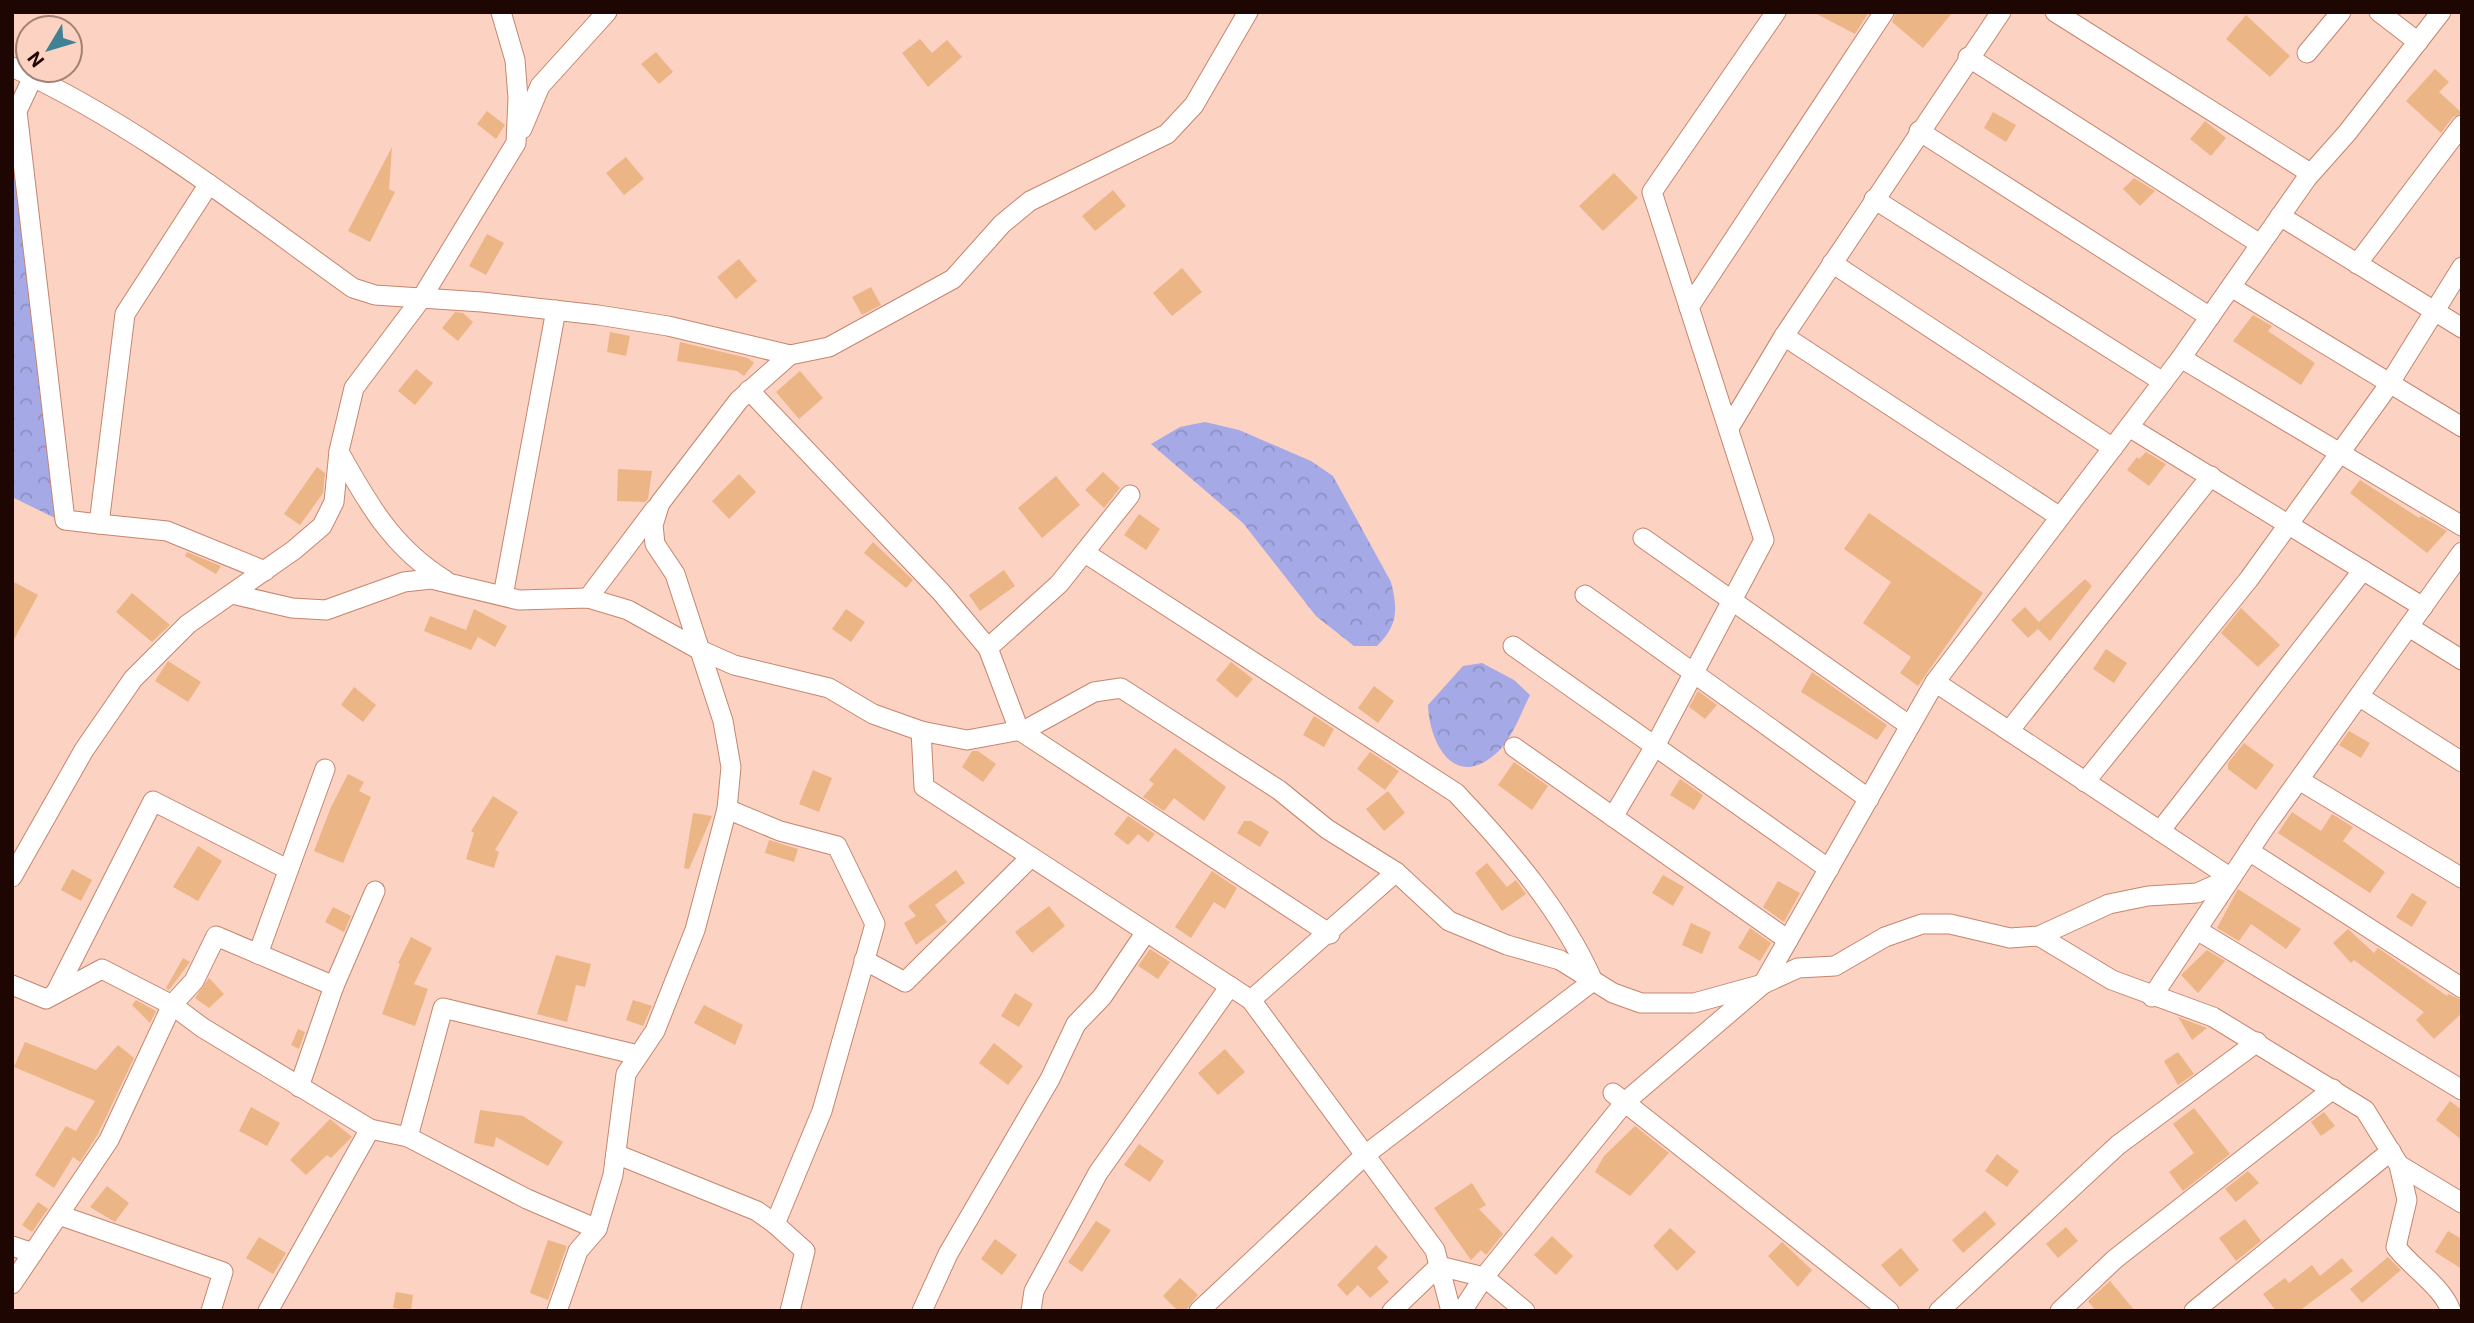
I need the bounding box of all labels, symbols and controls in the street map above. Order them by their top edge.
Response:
north arrow [14,14,84,84]
text: N [23,47,49,72]

